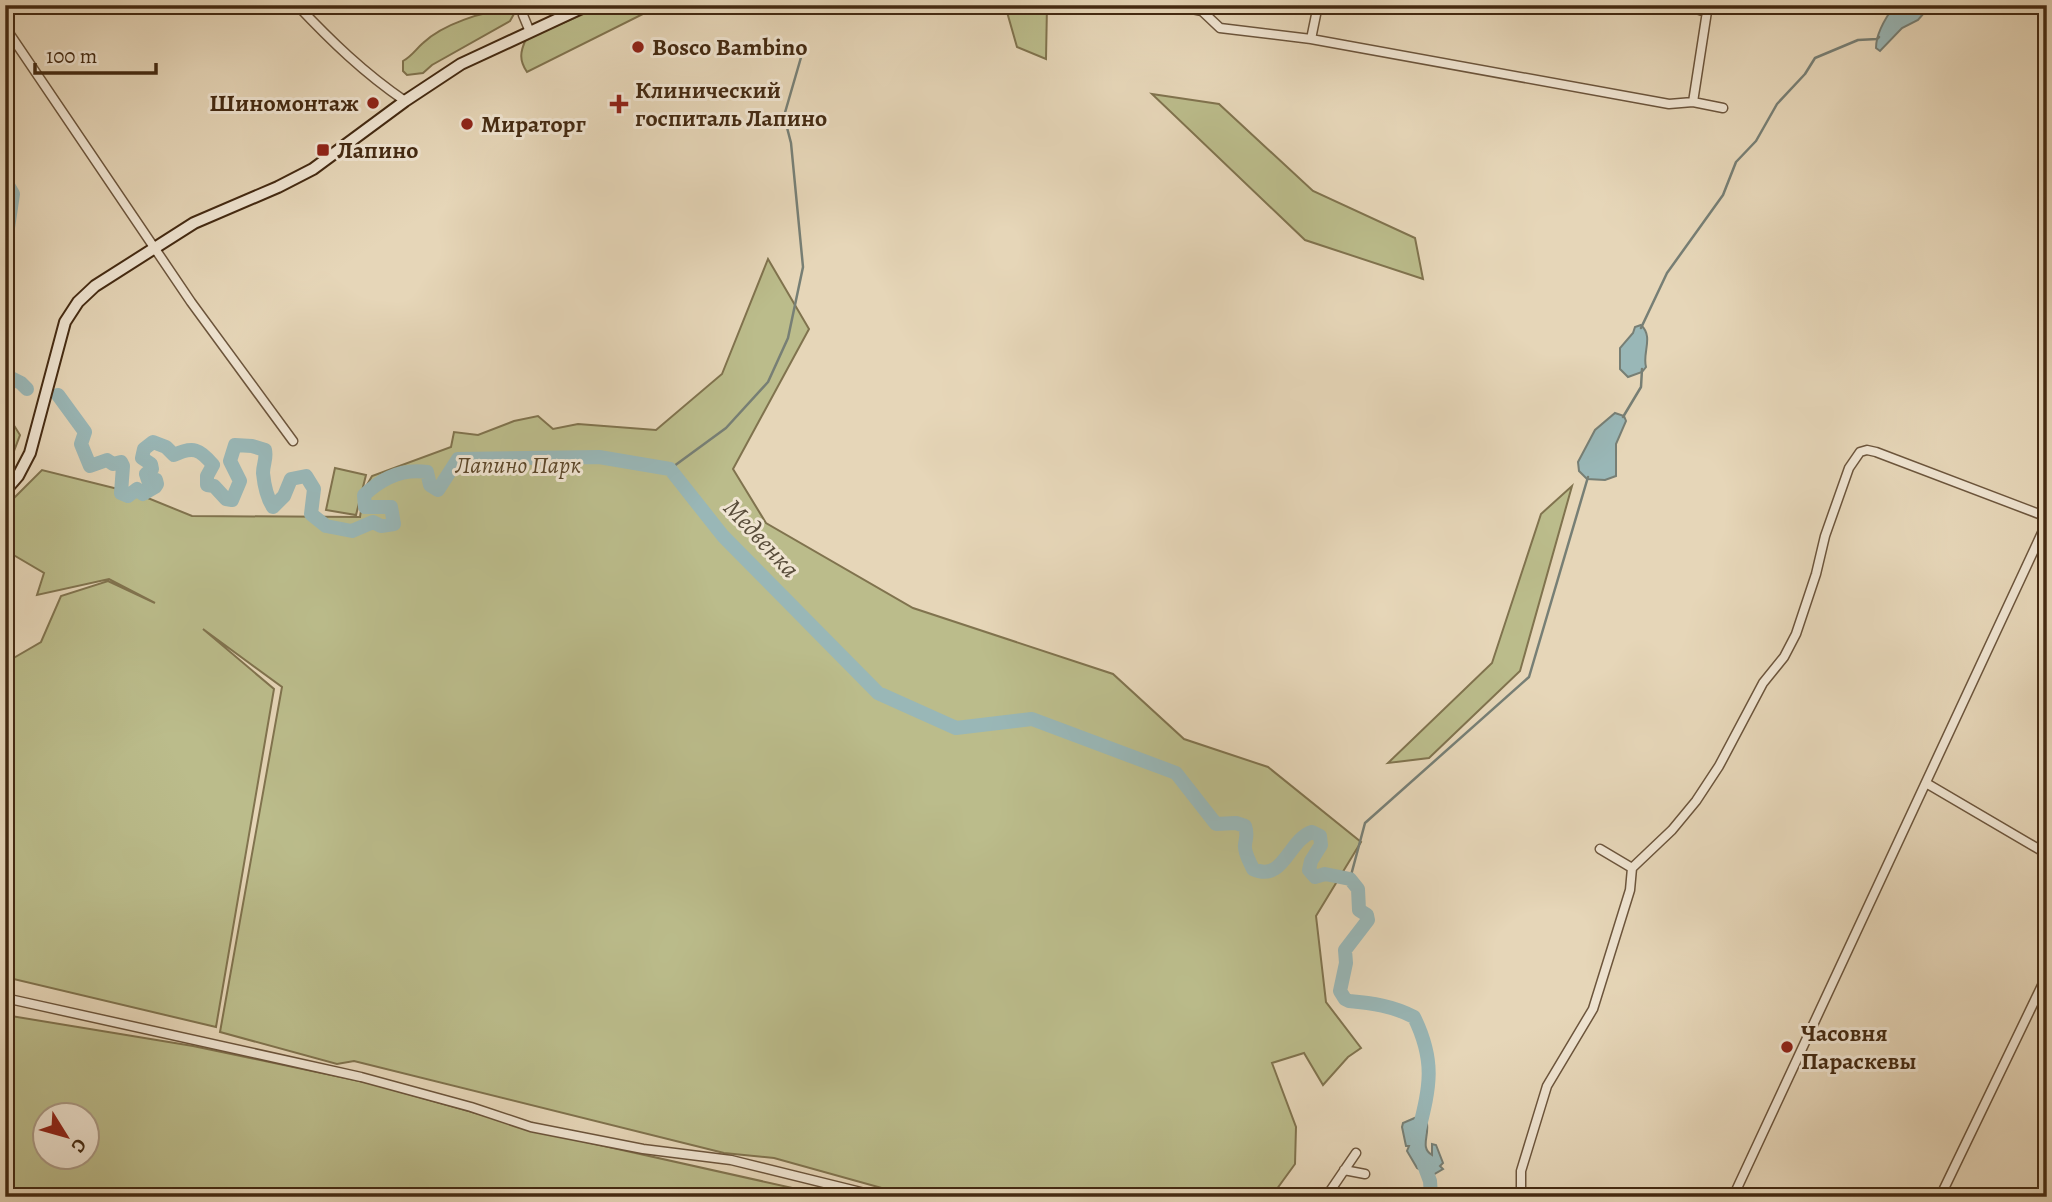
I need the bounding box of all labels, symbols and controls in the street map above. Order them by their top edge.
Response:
place label: Bosco Bambino [652,31,808,63]
scale bar [35,32,156,76]
marker: Bosco Bambino [630,39,646,55]
text: 100 m [46,42,97,70]
place label: Клинический госпиталь Лапино [635,74,827,134]
place label: Шиномонтаж [209,87,359,119]
marker: Клинический госпиталь Лапино [609,94,629,114]
marker: Шиномонтаж [365,95,381,111]
place label: Мираторг [481,108,586,140]
marker: Мираторг [459,116,475,132]
place label: Лапино [337,134,418,166]
marker: Лапино [315,142,331,158]
park label: Лапино Парк [454,449,581,481]
water label: Медвенка [716,491,808,586]
place label: Часовня Параскевы [1801,1017,1916,1077]
marker: Часовня Параскевы [1779,1039,1795,1055]
north arrow [32,1100,102,1170]
text: С [65,1133,93,1158]

